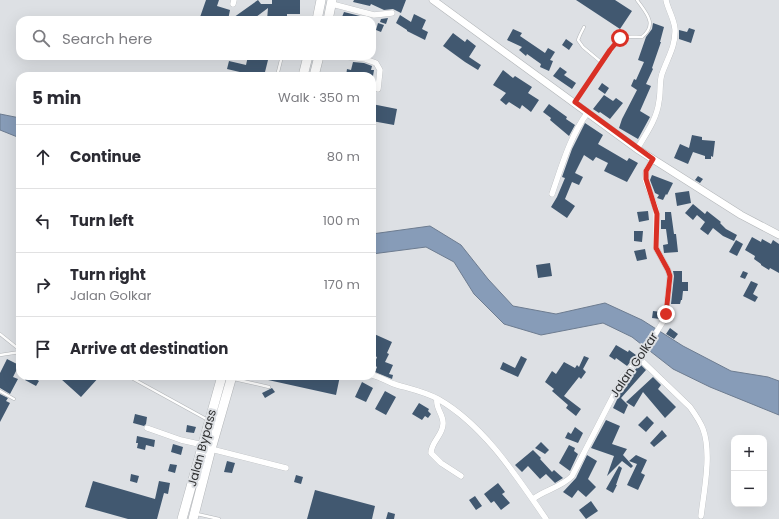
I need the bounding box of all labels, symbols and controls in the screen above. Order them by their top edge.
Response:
search box [16,16,376,60]
icon: search [30,27,52,49]
text: Search here [62,28,152,49]
route start [611,29,629,47]
text: 5 min [32,86,81,110]
text: Walk · 350 m [278,88,360,107]
icon: ahead [32,146,54,168]
text: Continue [70,146,141,167]
text: 80 m [327,147,360,166]
icon: left [32,210,54,232]
text: Turn left [70,210,134,231]
text: 100 m [323,211,360,230]
text: Turn right [70,264,146,285]
icon: right [32,274,54,296]
text: 170 m [324,275,360,294]
text: Jalan Golkar [70,286,151,305]
route end [657,305,675,323]
street label: Jalan Golkar [606,328,662,401]
icon: arrive [32,338,54,360]
text: Arrive at destination [70,338,228,359]
street label: Jalan Bypass [183,407,220,488]
map controls [731,435,767,507]
button: + [731,435,767,471]
button: − [731,471,767,507]

